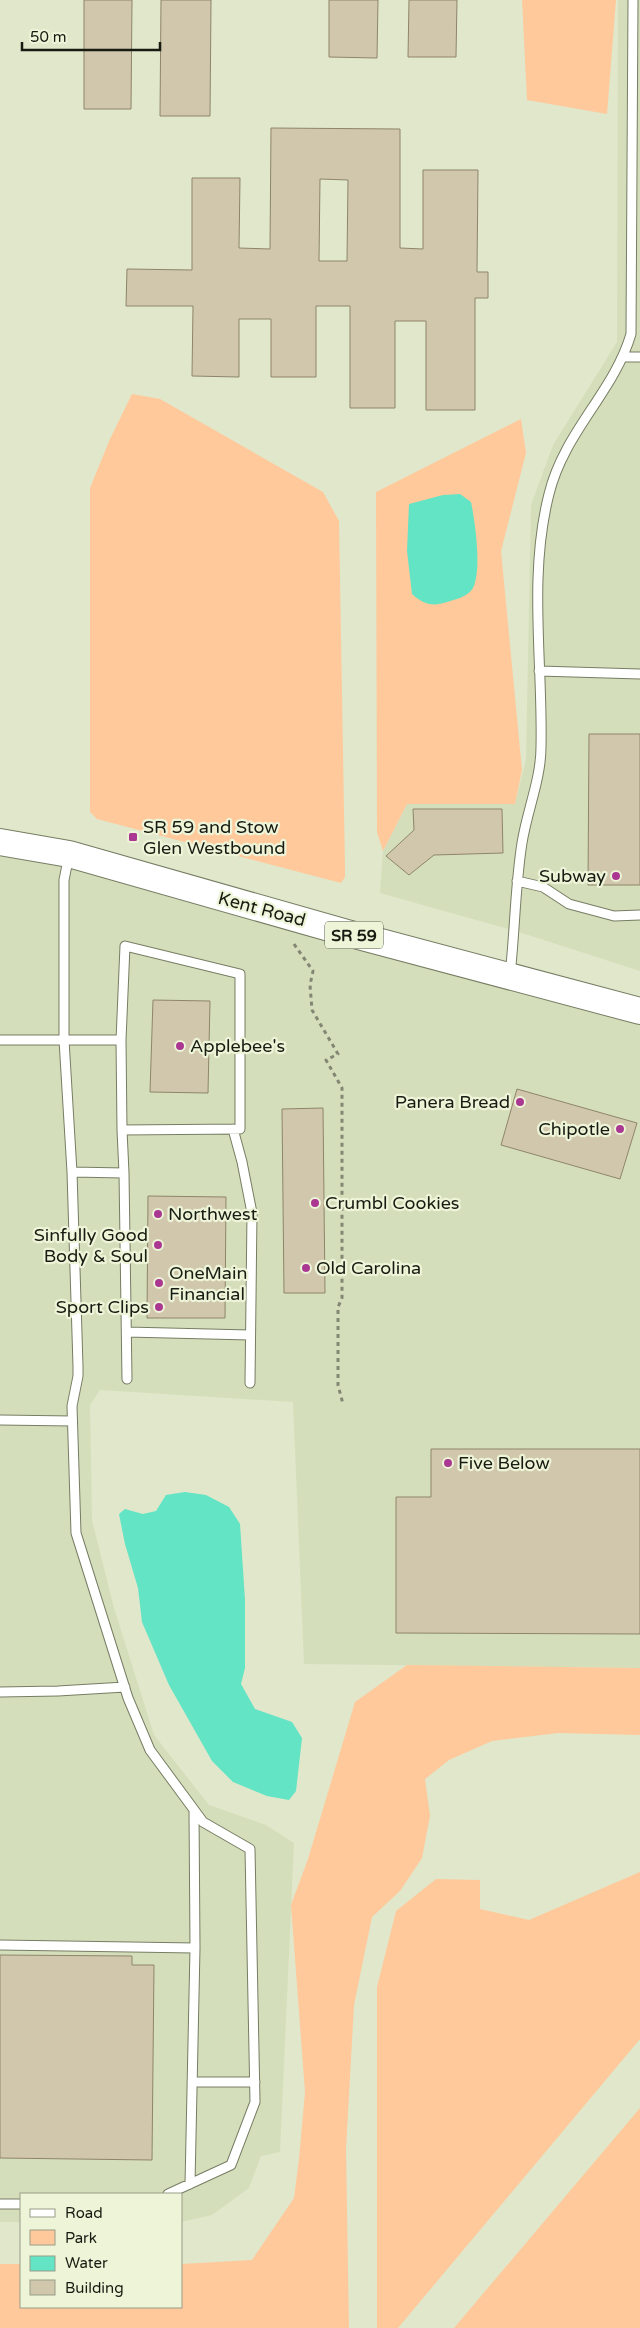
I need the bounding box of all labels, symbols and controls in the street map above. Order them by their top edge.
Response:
scale bar [22,20,160,52]
text: 50 m [30,28,67,46]
place label: SR 59 and Stow Glen Westbound [143,816,286,859]
marker: SR 59 and Stow Glen Westbound [127,831,139,843]
place label: Subway [539,865,606,887]
marker: Subway [610,870,622,882]
street label: Kent Road [216,887,308,931]
road number: SR 59 [325,922,383,948]
place label: Applebee's [190,1035,285,1057]
marker: Applebee's [174,1040,186,1052]
place label: Panera Bread [395,1091,510,1113]
marker: Panera Bread [514,1096,526,1108]
place label: Chipotle [538,1118,610,1140]
marker: Chipotle [614,1123,626,1135]
place label: Crumbl Cookies [325,1192,460,1214]
marker: Crumbl Cookies [309,1197,321,1209]
place label: Northwest [168,1203,258,1225]
marker: Northwest [152,1208,164,1220]
place label: Sinfully Good Body & Soul [34,1224,148,1267]
marker: Sinfully Good Body & Soul [152,1239,164,1251]
place label: Old Carolina [316,1257,421,1279]
place label: OneMain Financial [169,1262,247,1305]
marker: Old Carolina [300,1262,312,1274]
marker: OneMain Financial [153,1277,165,1289]
place label: Sport Clips [56,1296,149,1318]
marker: Sport Clips [153,1301,165,1313]
place label: Five Below [458,1452,550,1474]
marker: Five Below [442,1457,454,1469]
legend [20,2193,182,2308]
text: Road [65,2204,103,2222]
text: Park [65,2229,97,2247]
text: Water [65,2254,108,2272]
text: Building [65,2279,124,2297]

